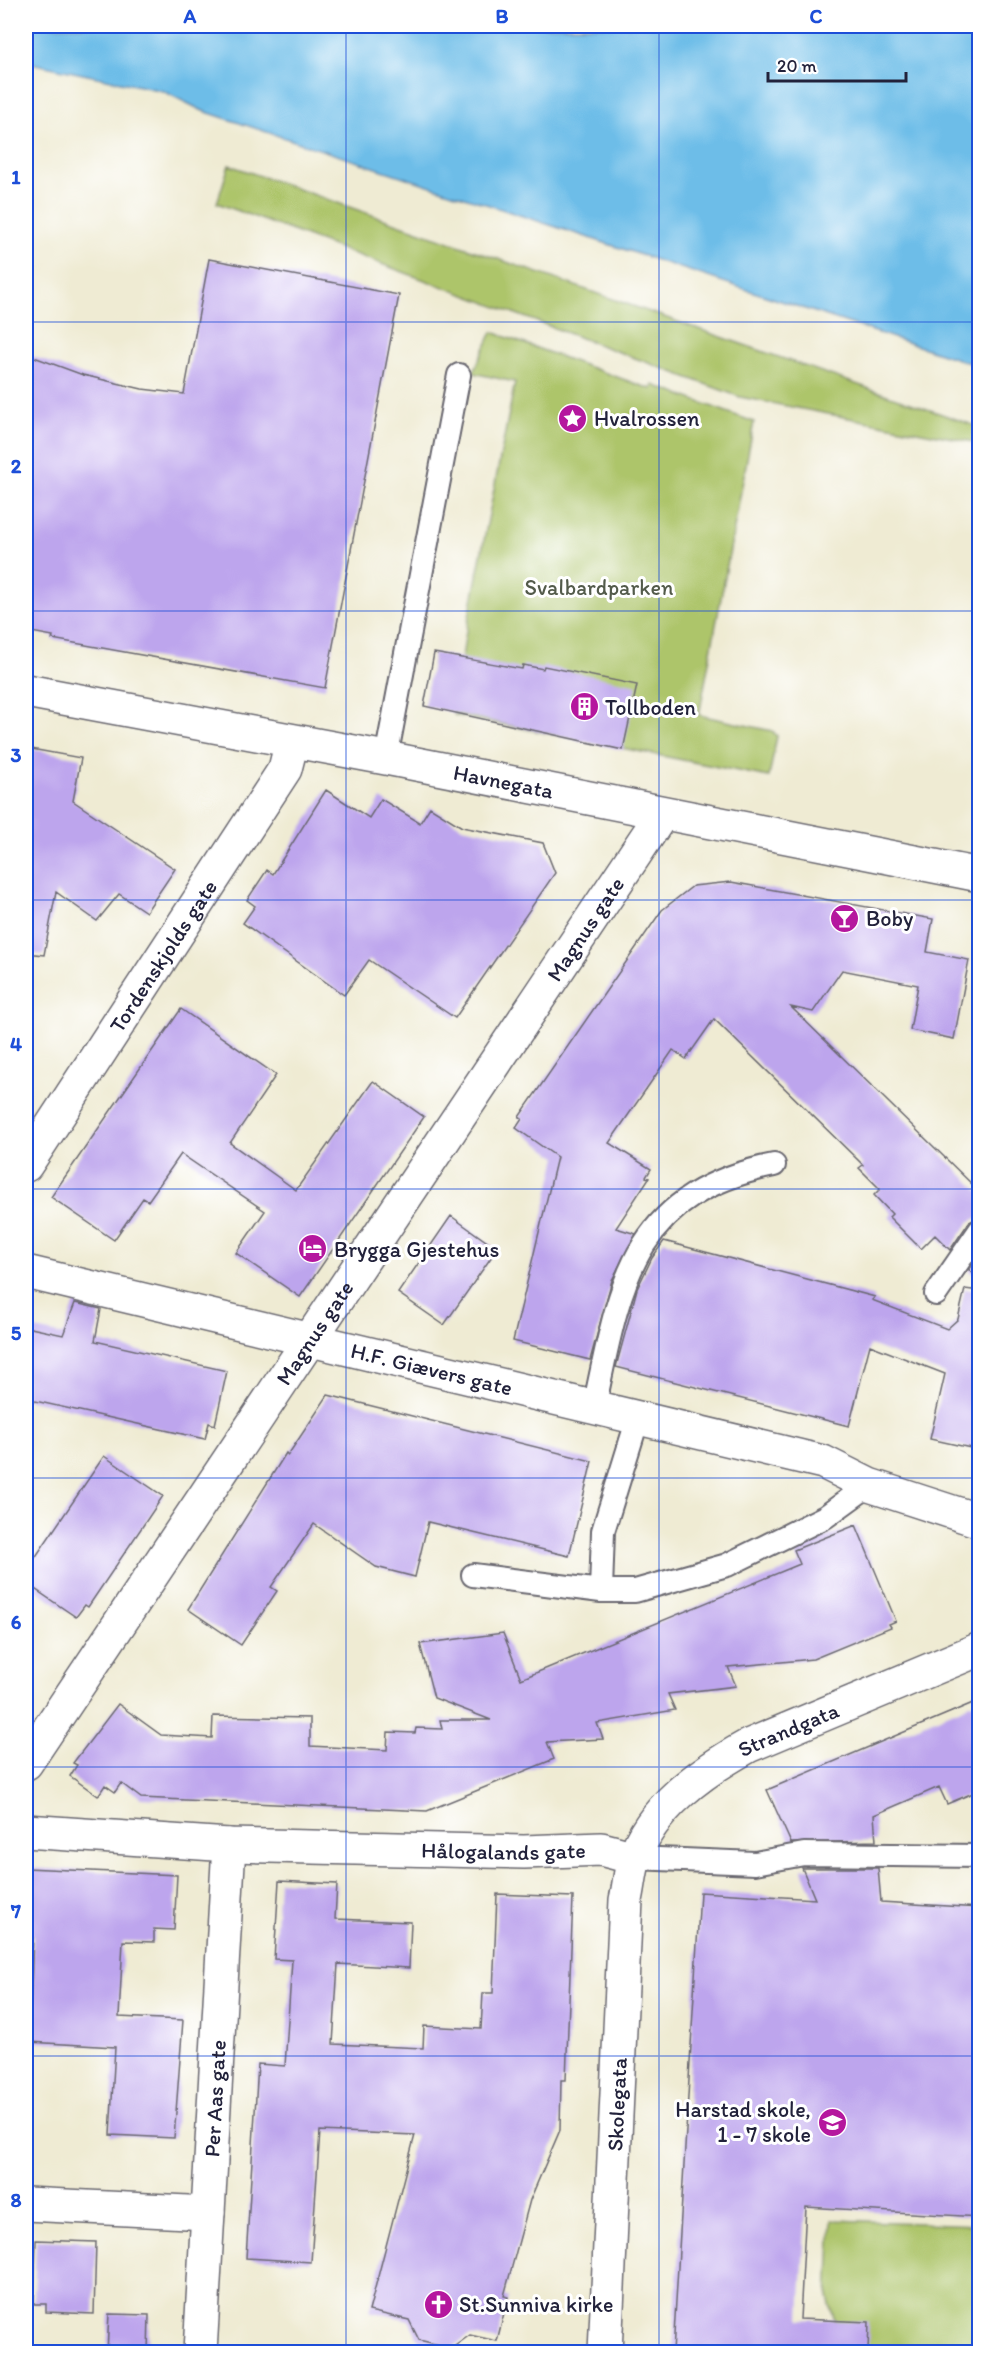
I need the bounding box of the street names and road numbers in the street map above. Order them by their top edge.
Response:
street label: Havnegata [451,758,556,804]
street label: Magnus gate [540,872,630,986]
street label: Tordenskjolds gate [103,874,223,1037]
street label: Magnus gate [270,1275,359,1390]
street label: H.F. Giævers gate [348,1336,515,1401]
street label: Strandgata [733,1696,843,1763]
street label: Hålogalands gate [421,1836,586,1866]
street label: Per Aas gate [198,2039,231,2158]
street label: Skolegata [601,2056,632,2152]

